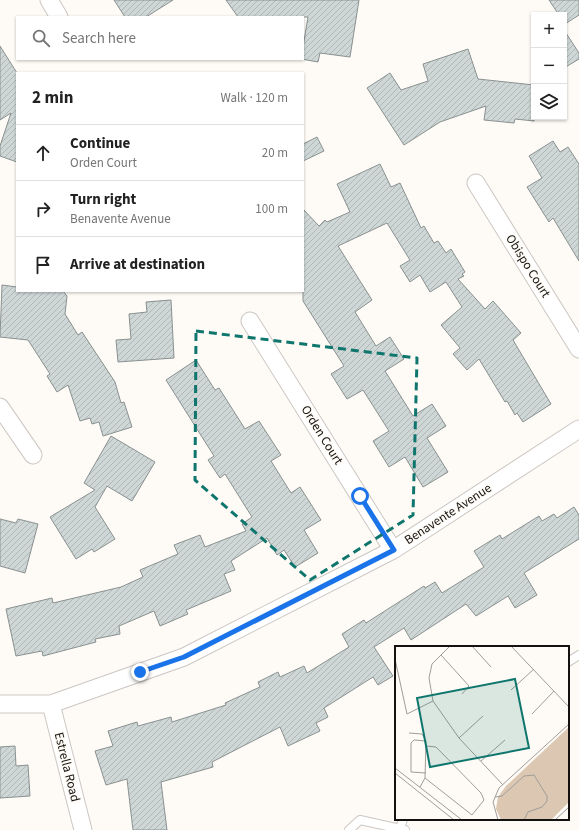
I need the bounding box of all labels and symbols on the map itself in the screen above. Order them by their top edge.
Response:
street label: Obispo Court [501,231,555,302]
street label: Orden Court [297,402,348,469]
street label: Benavente Avenue [401,479,495,549]
route start [351,487,369,505]
inset map [395,646,569,820]
route end [131,663,149,681]
street label: Estrella Road [50,730,84,804]

